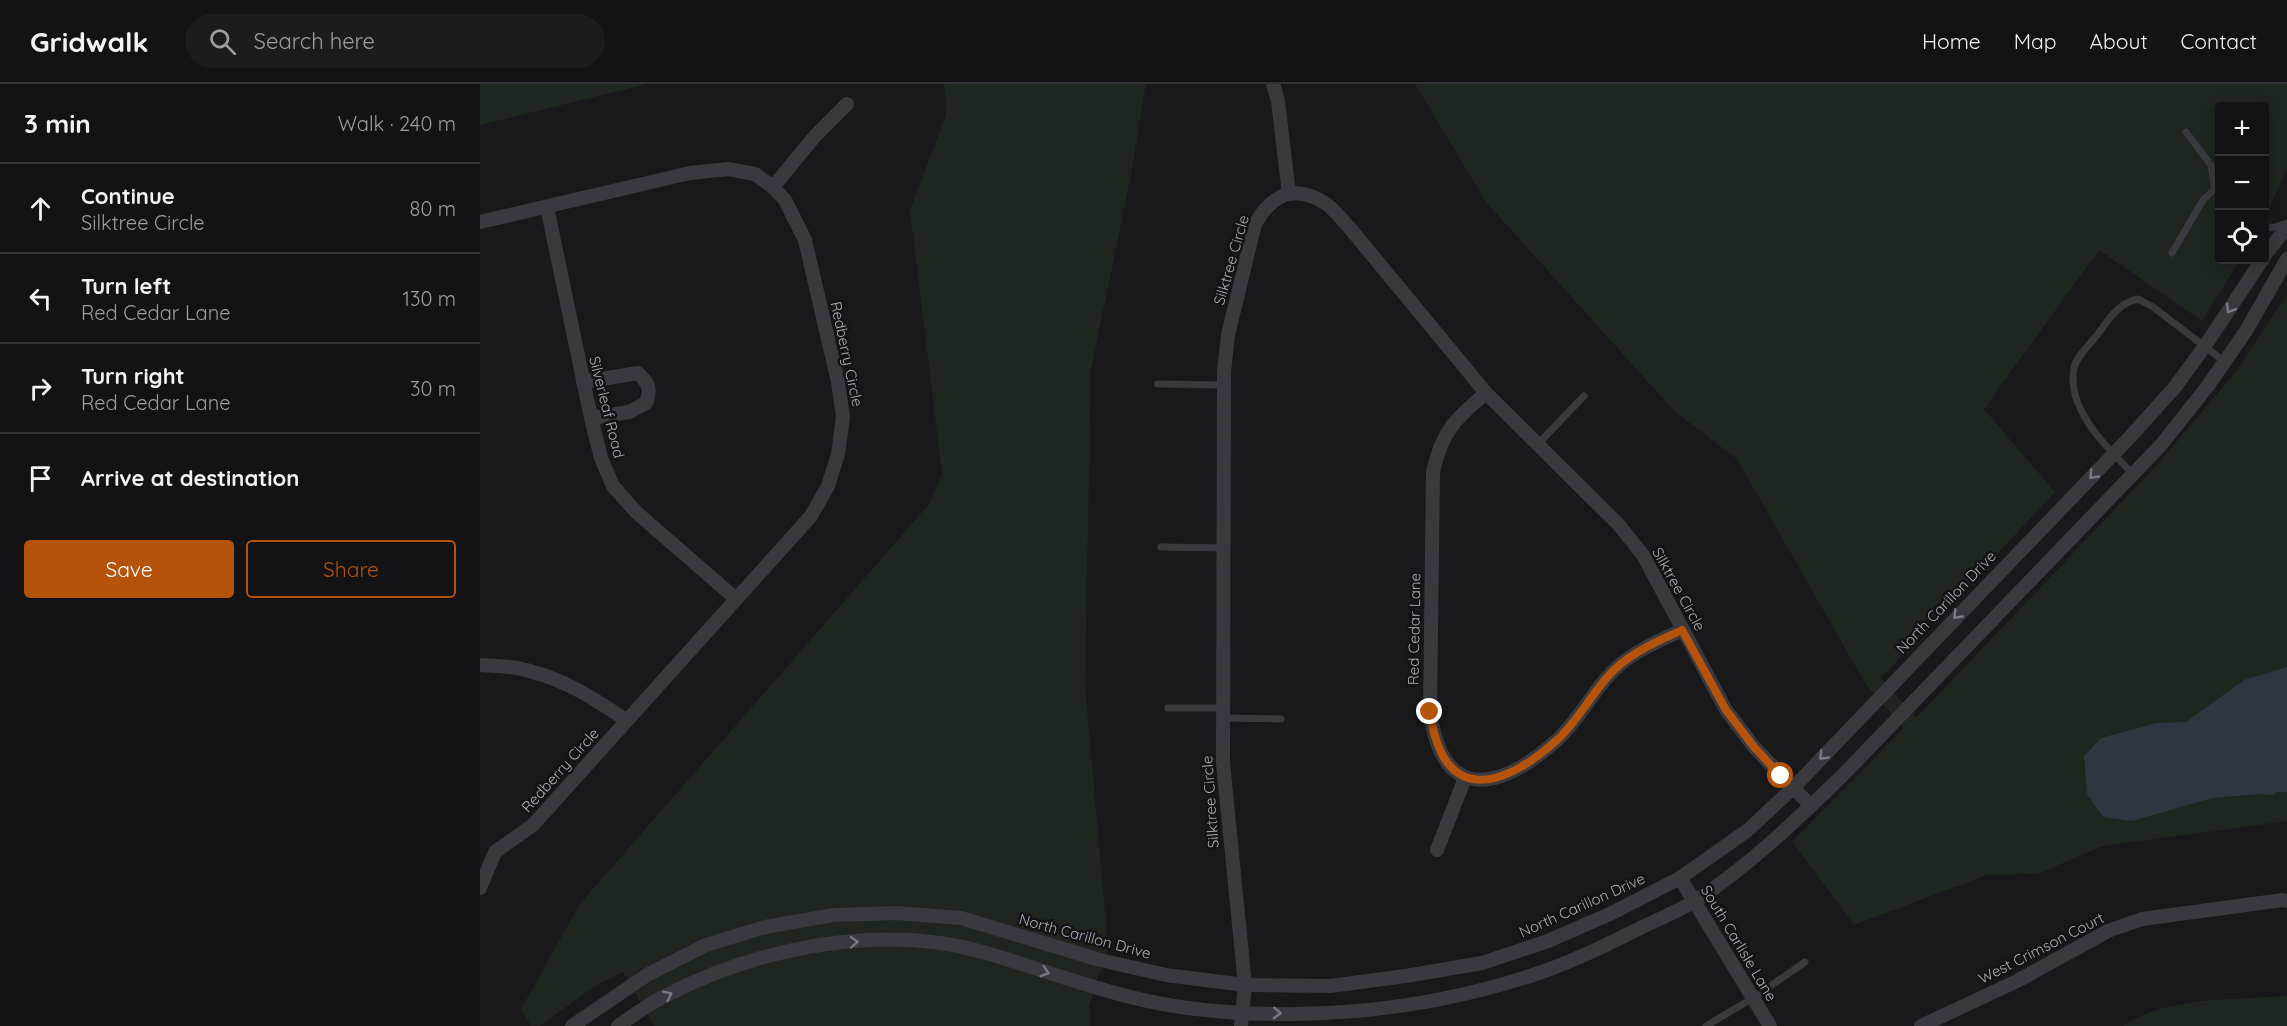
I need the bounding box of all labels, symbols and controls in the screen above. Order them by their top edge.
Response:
search box [185,14,605,68]
text: Gridwalk [30,24,149,59]
icon: search [206,25,239,58]
text: Search here [254,27,375,55]
text: Home [1922,28,1981,54]
text: Map [2014,28,2057,54]
text: About [2090,28,2148,54]
text: Contact [2181,28,2257,54]
map controls [2215,102,2269,264]
button: + [2215,102,2269,156]
text: 3 min [24,107,91,140]
text: Walk · 240 m [338,111,456,136]
button: − [2215,156,2269,210]
text: Continue [81,182,175,210]
icon: ahead [24,192,57,225]
text: 80 m [410,196,456,221]
text: Silktree Circle [81,210,205,235]
button: locate [2215,210,2269,264]
street label: Silktree Circle [1209,213,1253,307]
text: Turn left [81,272,171,300]
icon: left [24,282,57,315]
text: 130 m [403,286,456,311]
text: Red Cedar Lane [81,300,231,325]
street label: Redberry Circle [827,300,867,408]
one-way arrow [2227,302,2238,313]
street label: Silverleaf Road [585,354,629,460]
text: Turn right [81,362,185,390]
icon: right [24,372,57,405]
text: 30 m [410,376,456,401]
text: Red Cedar Lane [81,390,231,415]
icon: arrive [24,462,57,495]
text: Arrive at destination [81,464,299,492]
one-way arrow [2089,468,2100,478]
button: Save [24,540,234,598]
button: Share [246,540,456,598]
street label: Silktree Circle [1648,544,1710,634]
street label: North Carillon Drive [1892,546,2000,658]
street label: Red Cedar Lane [1404,573,1424,685]
one-way arrow [1954,607,1965,618]
route end [1416,698,1442,724]
street label: Redberry Circle [517,724,603,816]
one-way arrow [1819,749,1830,760]
street label: Silktree Circle [1197,755,1223,849]
route start [1767,762,1793,788]
street label: North Carillon Drive [1516,869,1648,941]
street label: South Carlisle Lane [1697,881,1781,1005]
street label: West Crimson Court [1975,908,2107,988]
street label: North Carillon Drive [1017,909,1153,963]
one-way arrow [849,935,858,948]
one-way arrow [1039,964,1050,977]
one-way arrow [661,991,672,1002]
one-way arrow [1272,1007,1281,1020]

